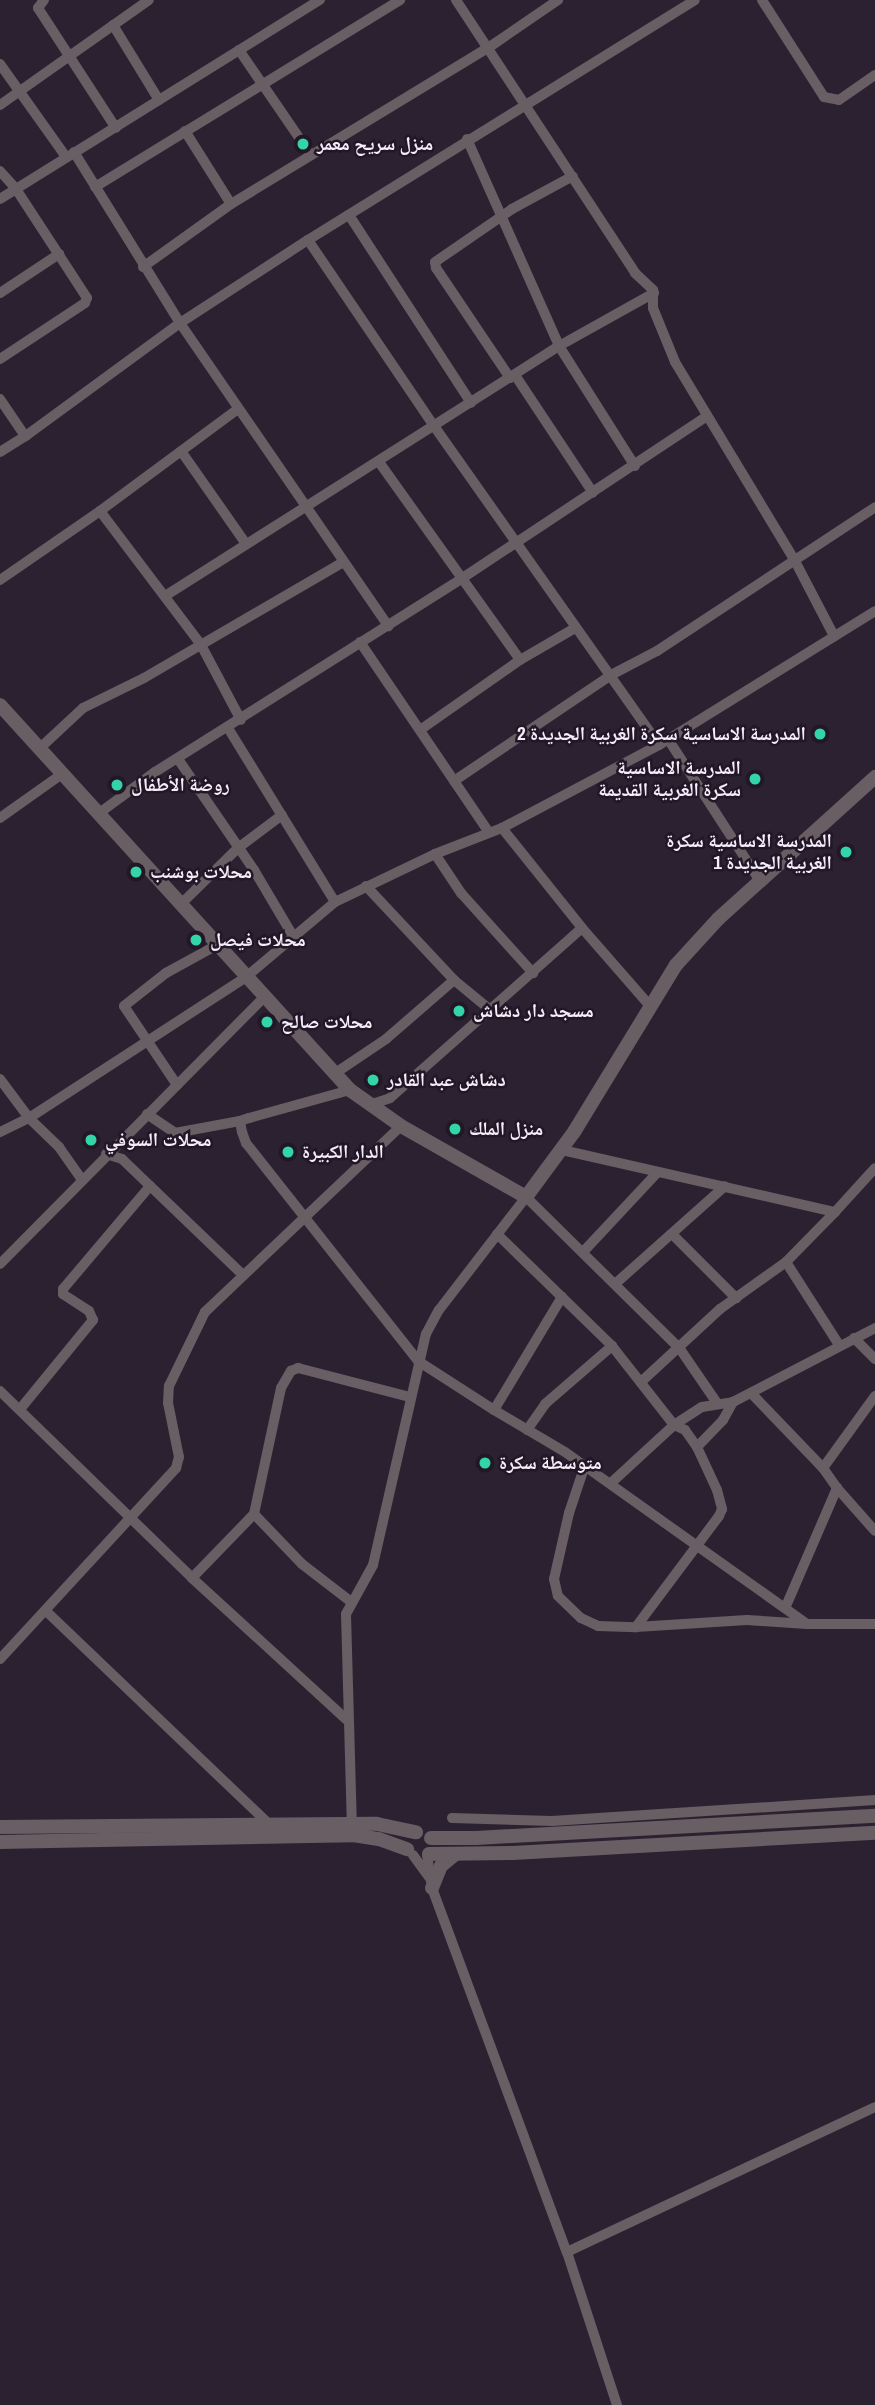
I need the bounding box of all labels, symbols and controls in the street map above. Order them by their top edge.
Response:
place label: منزل سريح معمر [317,133,433,155]
marker: منزل سريح معمر [295,136,311,152]
place label: المدرسة الاساسية سكرة الغربية الجديدة 2 [517,723,806,745]
marker: المدرسة الاساسية سكرة الغربية الجديدة 2 [812,726,828,742]
place label: المدرسة الاساسية سكرة الغربية القديمة [598,757,741,801]
marker: المدرسة الاساسية سكرة الغربية القديمة [747,771,763,787]
place label: روضة الأطفال [131,774,230,796]
marker: روضة الأطفال [109,777,125,793]
place label: المدرسة الاساسية سكرة الغربية الجديدة 1 [666,830,832,874]
marker: المدرسة الاساسية سكرة الغربية الجديدة 1 [838,844,854,860]
place label: محلات بوشنب [150,861,252,883]
marker: محلات بوشنب [128,864,144,880]
place label: محلات فيصل [210,929,306,951]
marker: محلات فيصل [188,932,204,948]
place label: مسجد دار دشاش [473,1000,594,1022]
marker: مسجد دار دشاش [451,1003,467,1019]
place label: محلات صالح [281,1011,373,1033]
marker: محلات صالح [259,1014,275,1030]
place label: دشاش عبد القادر [387,1069,506,1091]
marker: دشاش عبد القادر [365,1072,381,1088]
place label: منزل الملك [469,1118,543,1140]
marker: منزل الملك [447,1121,463,1137]
place label: محلات السوفي [105,1129,211,1151]
marker: محلات السوفي [83,1132,99,1148]
place label: الدار الكبيرة [302,1141,384,1163]
marker: الدار الكبيرة [280,1144,296,1160]
place label: متوسطة سكرة [499,1452,602,1474]
marker: متوسطة سكرة [477,1455,493,1471]

